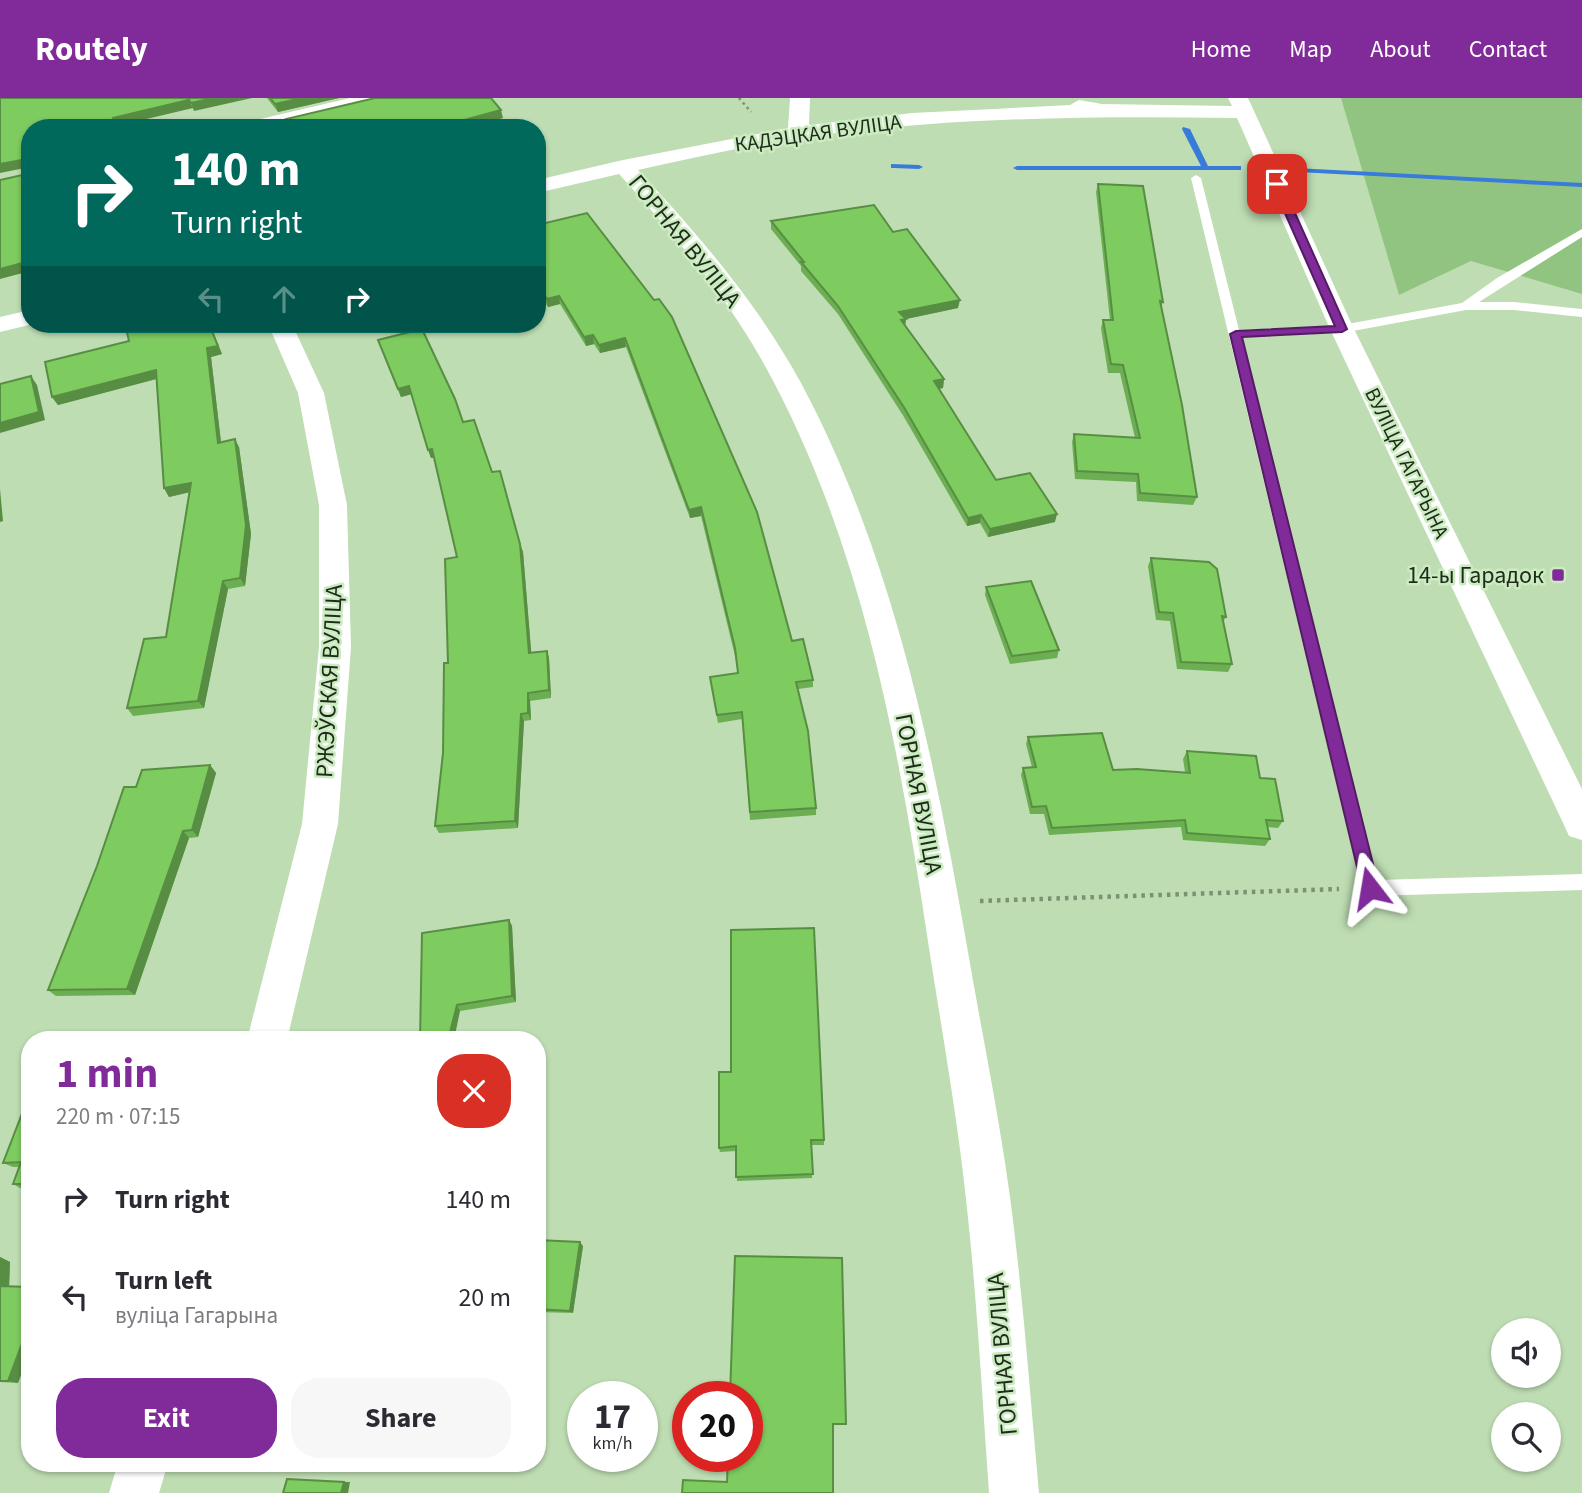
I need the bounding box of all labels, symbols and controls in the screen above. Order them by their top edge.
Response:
text: Routely [35,26,148,73]
text: Home [1191,32,1251,67]
text: Map [1289,32,1332,67]
text: About [1370,32,1431,67]
text: Contact [1469,32,1547,67]
street label: КАДЭЦКАЯ ВУЛІЦА [733,106,904,160]
text: 140 m [171,135,300,205]
icon: right [56,147,147,238]
pin [1247,154,1307,214]
icon: arrive [1258,165,1296,203]
street label: ГОРНАЯ ВУЛІЦА [620,167,749,316]
text: Turn right [171,200,302,246]
icon: left [192,280,230,318]
icon: ahead [265,280,303,318]
icon: right [338,280,376,318]
street label: ВУЛІЦА ГАГАРЫНА [1357,382,1457,544]
place label: 14-ы Гарадок [1407,558,1544,593]
marker: 14-ы Гарадок [1550,567,1566,583]
street label: РЖЭЎСКАЯ ВУЛІЦА [307,583,352,779]
street label: ГОРНАЯ ВУЛІЦА [886,711,951,877]
position arrow [1333,851,1407,925]
text: 1 min [56,1044,158,1104]
button: close [437,1054,511,1128]
text: 220 m · 07:15 [56,1100,180,1133]
icon: right [56,1180,94,1218]
text: Turn right [115,1181,230,1218]
text: 140 m [445,1181,511,1218]
text: Turn left [115,1262,212,1299]
street label: ГОРНАЯ ВУЛІЦА [978,1271,1027,1437]
icon: left [56,1278,94,1316]
text: 20 m [458,1279,511,1316]
text: вуліца Гагарына [115,1299,278,1332]
map controls [1491,1318,1561,1472]
button: sound [1491,1318,1561,1388]
button: Exit [56,1378,277,1458]
button: Share [291,1378,511,1458]
speed limit sign: 20 [672,1381,763,1472]
text: 17 [594,1392,631,1442]
button: search [1491,1402,1561,1472]
text: km/h [593,1431,632,1456]

